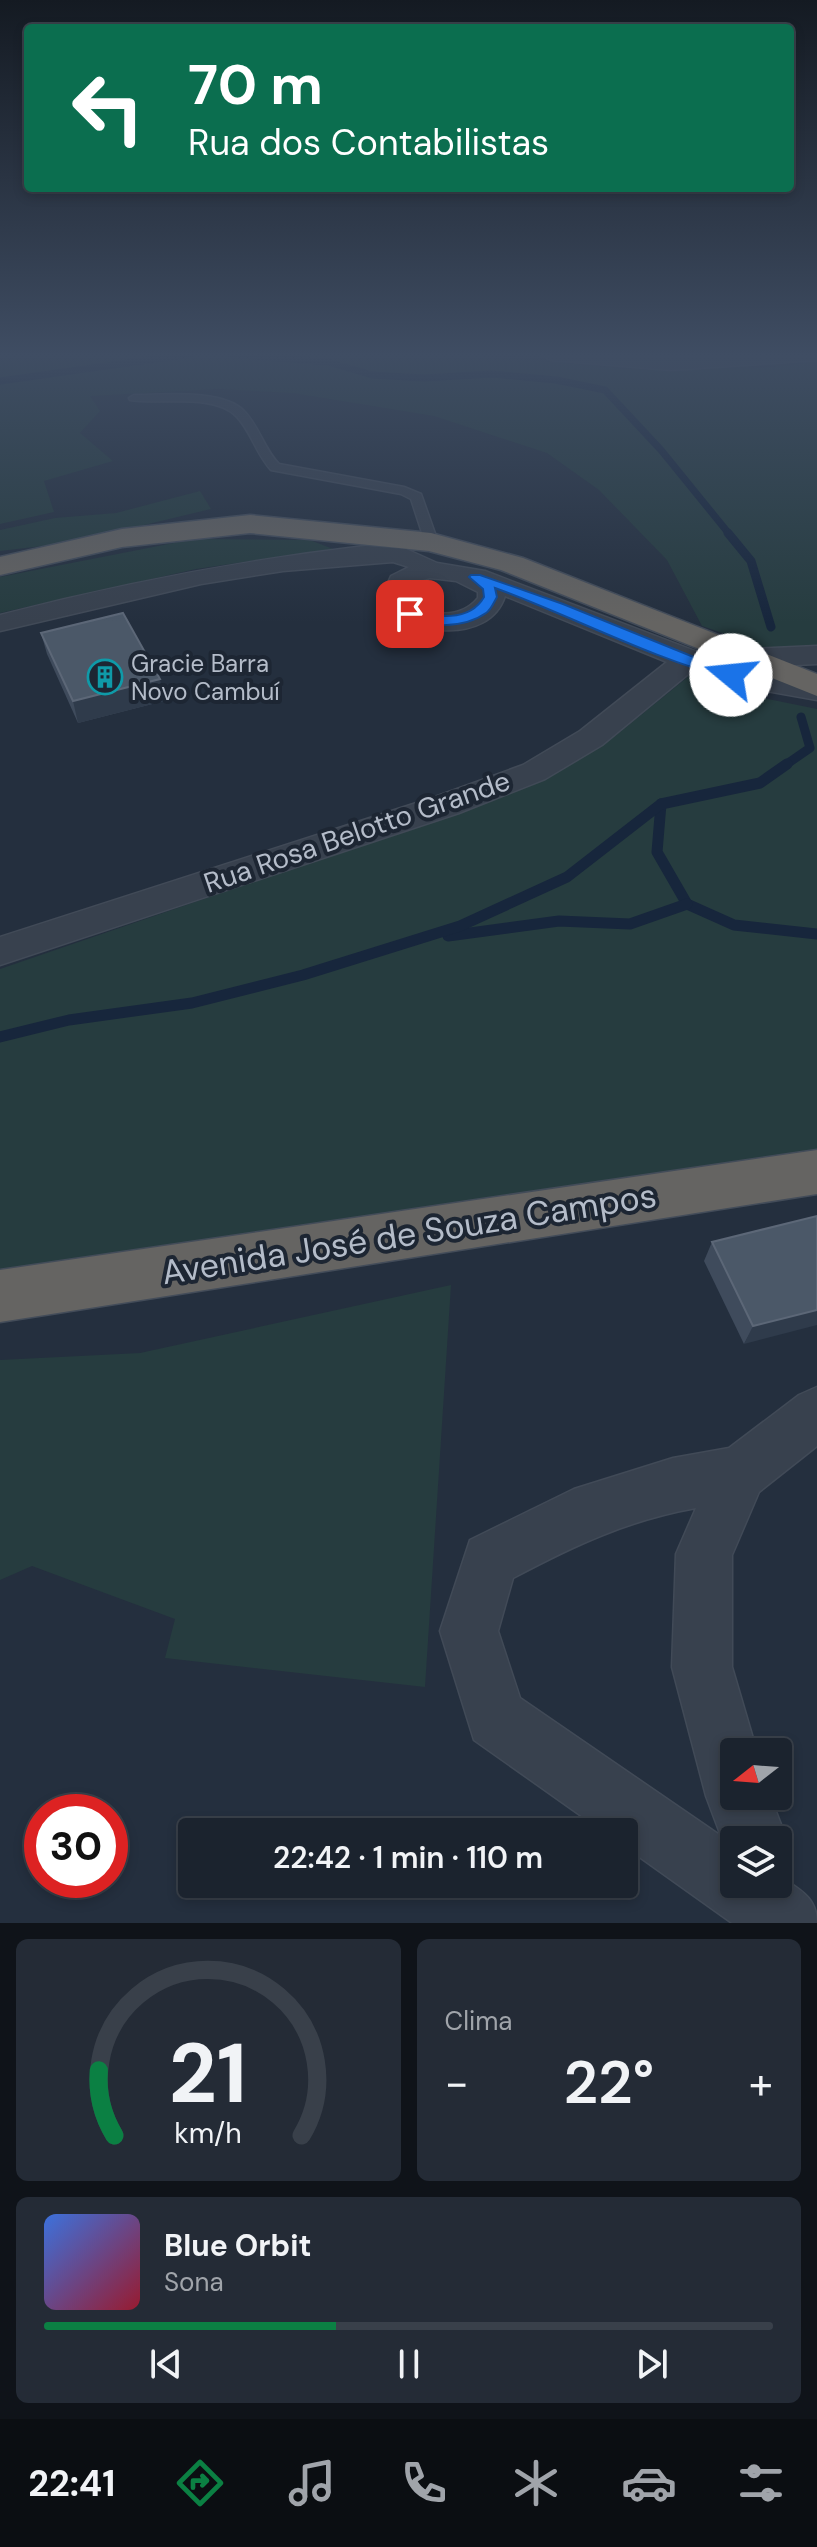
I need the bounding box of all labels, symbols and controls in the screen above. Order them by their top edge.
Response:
text: 70 m [188,48,323,121]
icon: left [56,56,160,160]
text: Rua dos Contabilistas [188,119,549,166]
pin [376,580,444,648]
icon: arrive [388,592,432,636]
position arrow [689,633,773,717]
place label: Gracie Barra Novo Cambuí [131,648,280,707]
building icon: Gracie Barra Novo Cambuí [86,658,124,696]
street label: Rua Rosa Belotto Grande [199,762,515,902]
street label: Avenida José de Souza Campos [158,1173,660,1295]
north arrow [720,1738,792,1810]
map controls [720,1738,792,1898]
speed limit sign: 30 [24,1794,128,1898]
button: layers [720,1826,792,1898]
text: 22:42 · 1 min · 110 m [273,1838,543,1877]
text: Clima [445,2004,513,2038]
text: 21 [169,2019,247,2128]
text: 22° [563,2043,654,2122]
text: − [445,2054,469,2112]
text: + [749,2054,773,2112]
text: km/h [174,2115,242,2152]
text: Blue Orbit [164,2226,311,2265]
text: Sona [164,2265,224,2299]
icon: previous [144,2342,188,2386]
icon: pause [387,2342,431,2386]
icon: next [630,2342,674,2386]
icon: directions [172,2455,228,2511]
icon: music [284,2455,340,2511]
icon: phone [396,2455,452,2511]
icon: climate [508,2455,564,2511]
icon: car [621,2455,677,2511]
icon: filters [733,2455,789,2511]
text: 22:41 [28,2460,115,2507]

